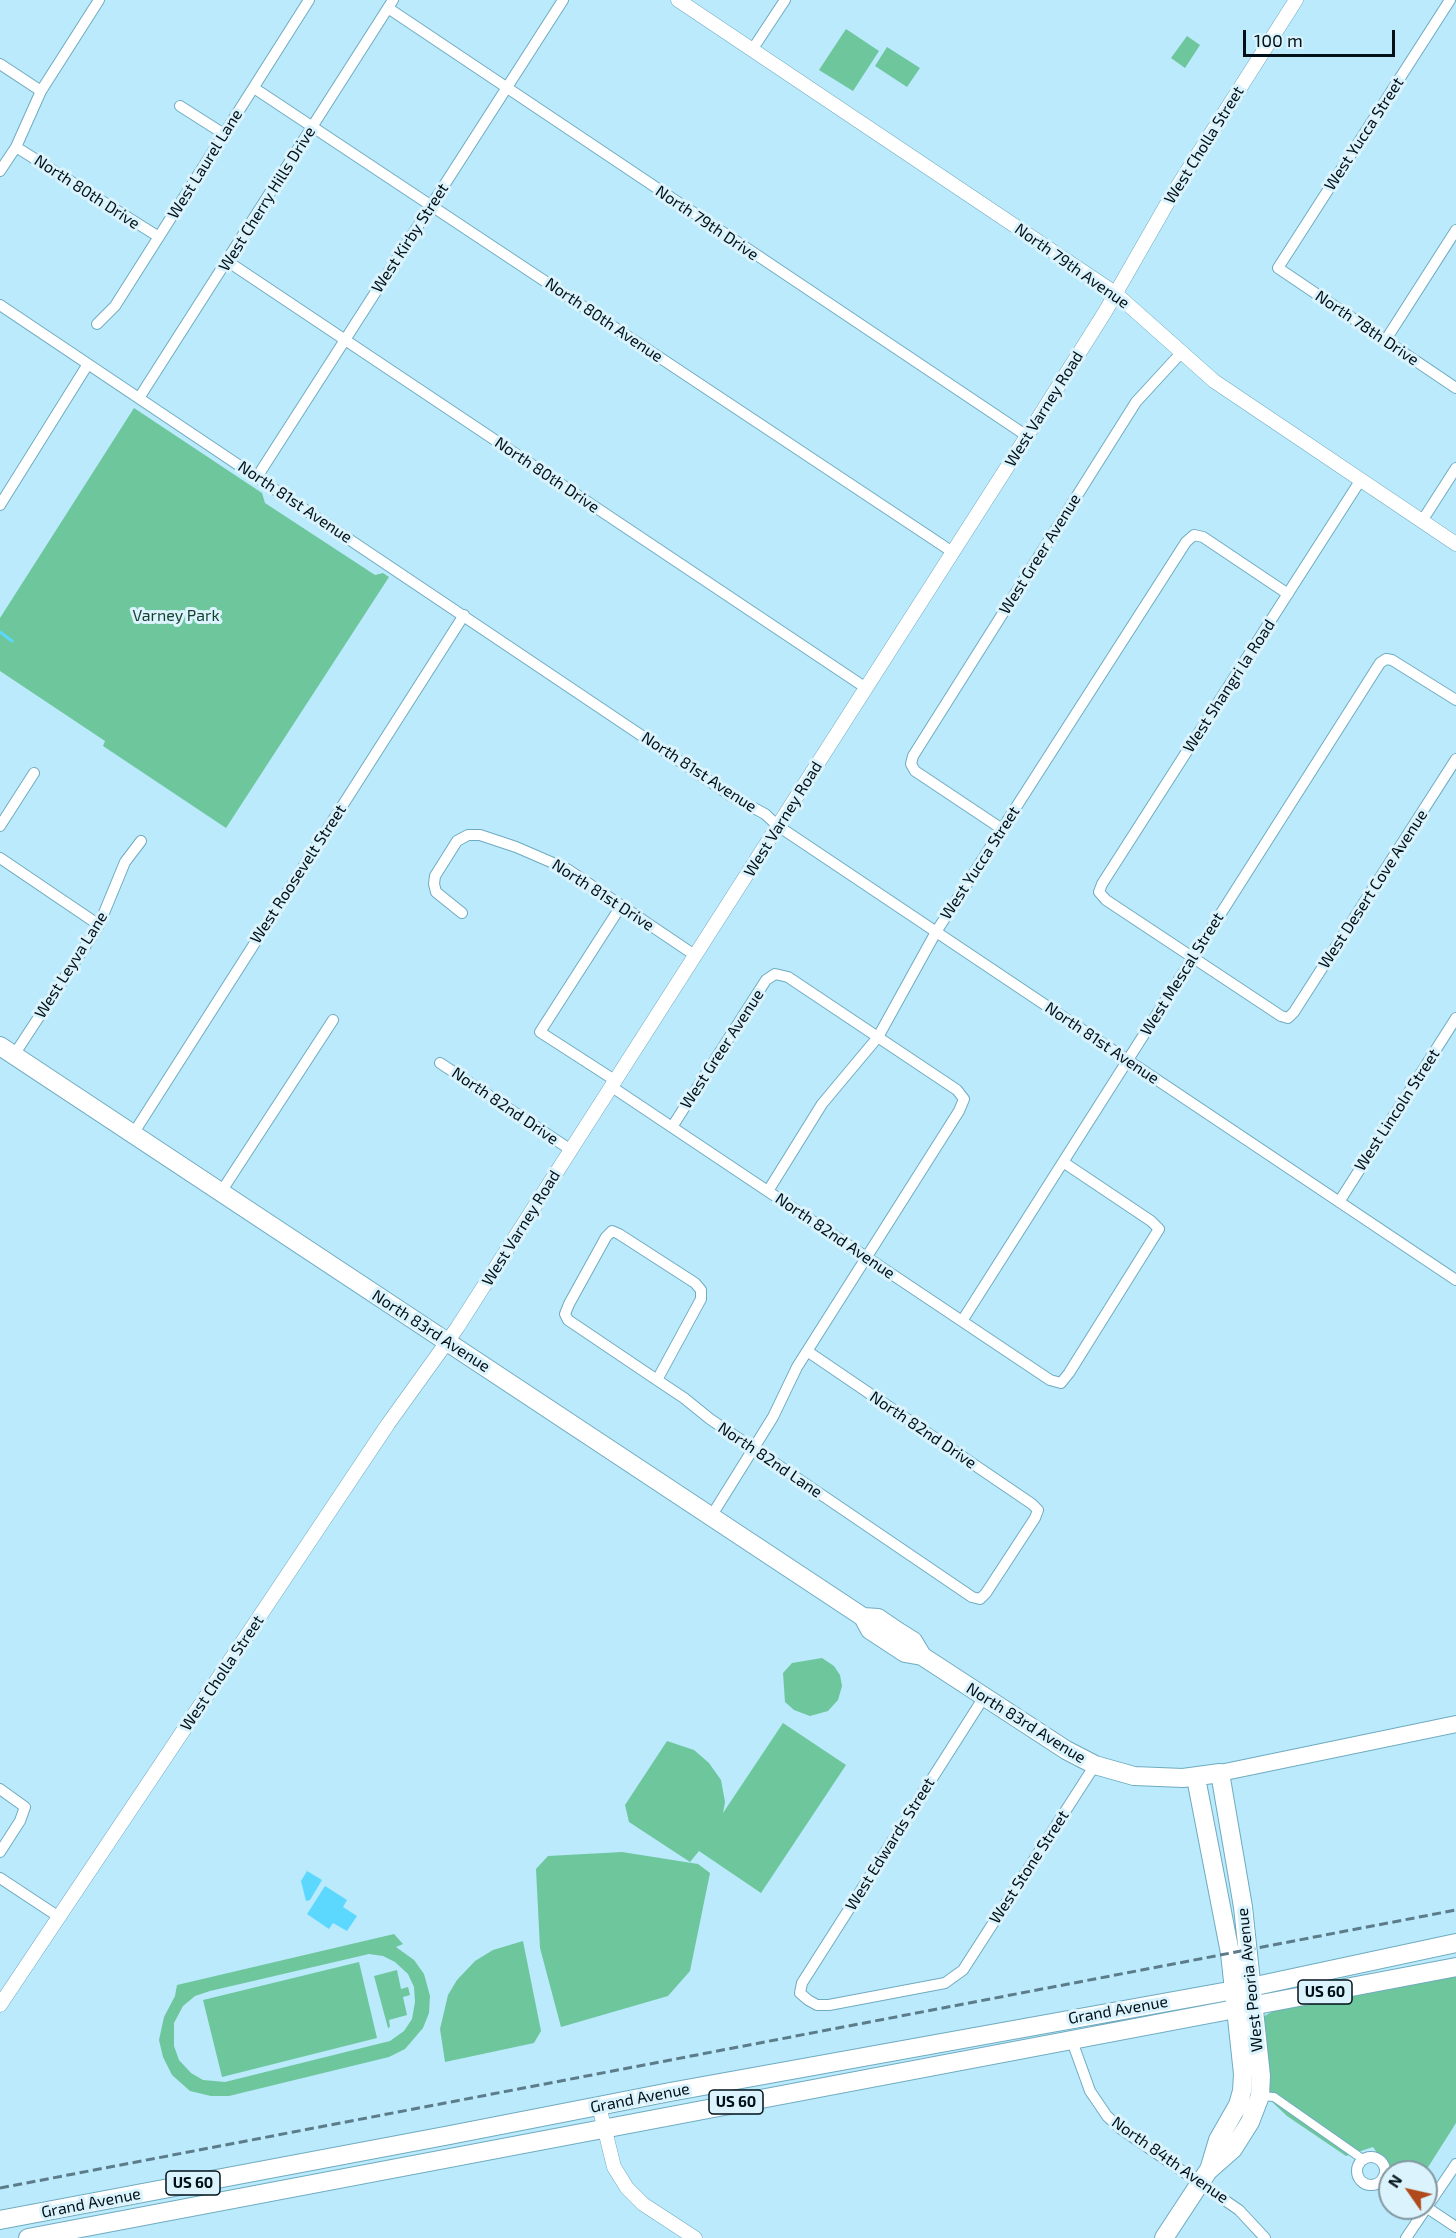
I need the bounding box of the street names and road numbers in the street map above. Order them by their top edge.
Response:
street label: West Yucca Street [1320,74,1408,194]
street label: West Cholla Street [1160,83,1248,207]
street label: West Laurel Lane [164,106,246,222]
street label: West Cherry Hills Drive [215,123,319,275]
street label: North 80th Drive [31,151,143,233]
street label: West Kirby Street [367,180,453,296]
street label: North 79th Drive [652,181,762,265]
street label: North 79th Avenue [1011,219,1133,313]
street label: North 80th Avenue [542,274,666,366]
street label: North 78th Drive [1312,286,1422,370]
street label: West Varney Road [1001,348,1087,470]
street label: North 80th Drive [491,433,603,517]
street label: North 81st Avenue [234,457,356,547]
street label: West Greer Avenue [995,490,1085,618]
street label: West Shangri la Road [1179,616,1279,756]
street label: North 81st Avenue [638,728,760,816]
street label: West Varney Road [740,758,826,880]
street label: West Roosevelt Street [246,801,350,947]
street label: West Yucca Street [936,803,1024,923]
street label: West Desert Cove Avenue [1314,806,1432,972]
street label: North 81st Drive [548,855,658,935]
street label: West Leyva Lane [31,908,111,1022]
street label: West Mescal Street [1136,909,1228,1039]
street label: West Greer Avenue [676,986,768,1112]
street label: North 81st Avenue [1041,998,1163,1088]
street label: West Lincoln Street [1350,1045,1444,1175]
street label: North 82nd Drive [448,1063,562,1149]
street label: West Varney Road [478,1167,564,1289]
street label: North 82nd Avenue [772,1189,898,1283]
street label: North 83rd Avenue [368,1286,494,1376]
street label: North 82nd Drive [866,1387,980,1473]
street label: North 82nd Lane [714,1418,826,1502]
street label: West Cholla Street [176,1612,268,1734]
street label: North 83rd Avenue [963,1679,1089,1767]
street label: West Edwards Street [841,1774,939,1914]
street label: West Stone Street [985,1807,1073,1927]
street label: West Peoria Avenue [1233,1907,1267,2053]
road number: US 60 [1298,1980,1352,2004]
street label: Grand Avenue [1067,1992,1169,2028]
street label: Grand Avenue [589,2079,691,2117]
road number: US 60 [709,2090,763,2114]
street label: North 84th Avenue [1108,2113,1232,2207]
road number: US 60 [166,2171,220,2195]
street label: Grand Avenue [40,2184,142,2222]

